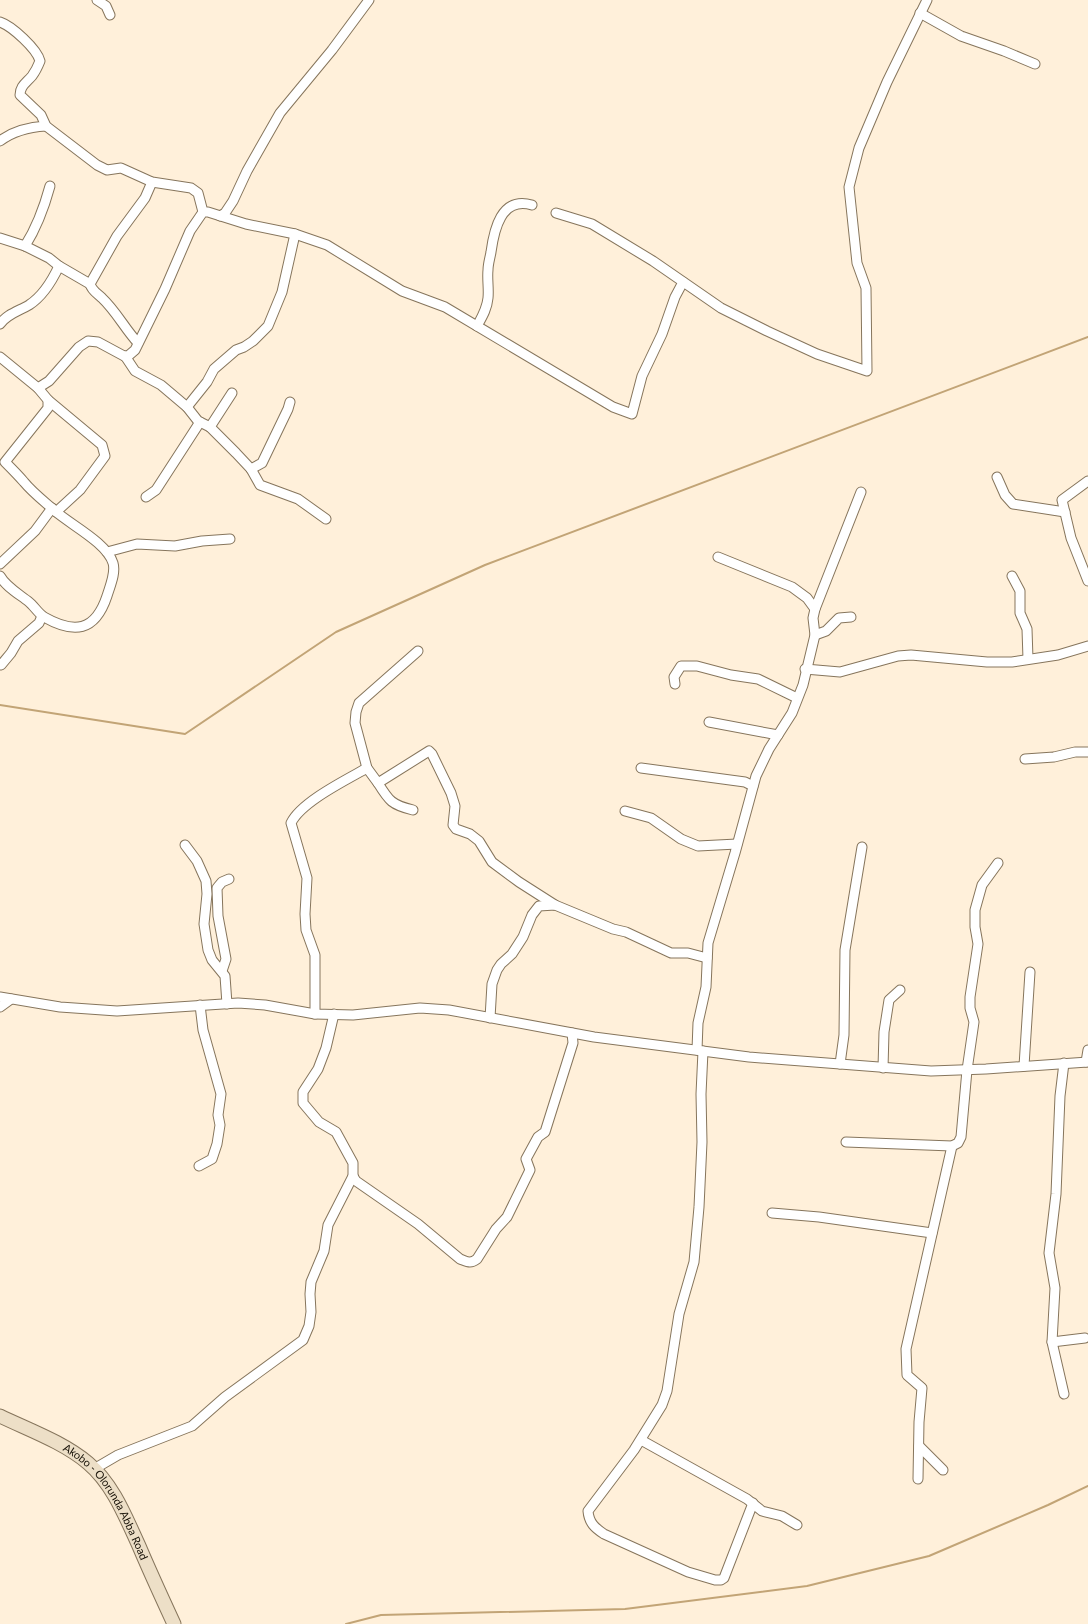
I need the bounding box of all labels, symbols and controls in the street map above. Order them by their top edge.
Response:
street label: Akobo - Olorunda Abba Road [61,1441,151,1562]

